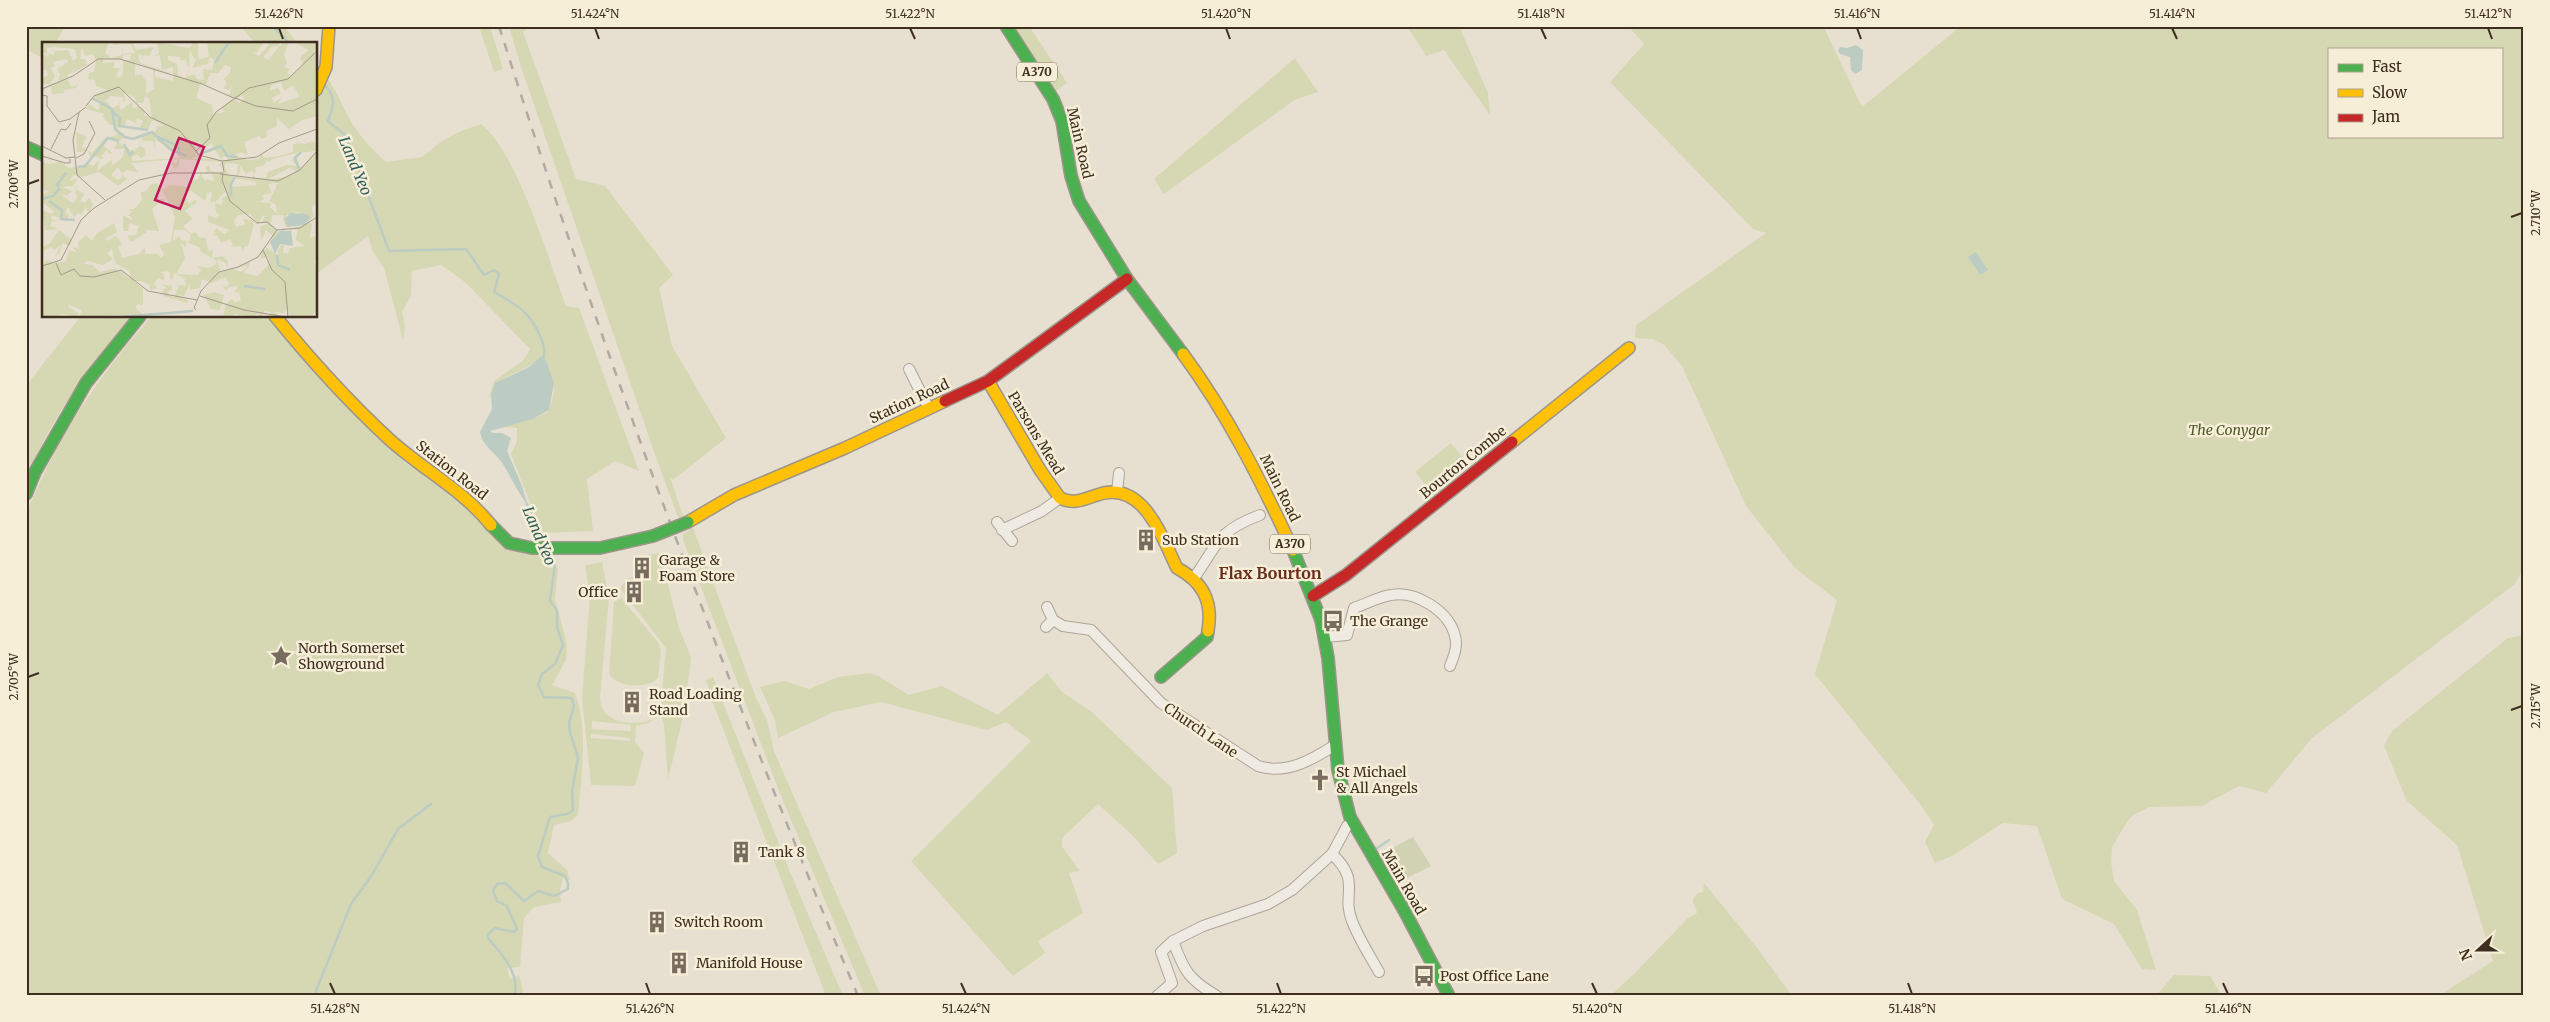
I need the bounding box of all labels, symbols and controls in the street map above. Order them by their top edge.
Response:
text: 51.426°N [255,6,304,21]
text: 51.424°N [571,6,620,21]
text: 51.422°N [885,6,935,21]
text: 51.420°N [1201,6,1252,21]
text: 51.418°N [1517,6,1565,21]
text: 51.416°N [1834,6,1881,21]
text: 51.414°N [2149,6,2196,21]
text: 51.412°N [2464,6,2512,21]
inset map [42,42,318,318]
legend [2328,48,2502,138]
text: Fast [2372,57,2402,76]
road number: A370 [1017,62,1057,82]
text: Slow [2372,83,2407,102]
street label: Main Road [1063,106,1097,181]
text: Jam [2371,107,2400,126]
water label: Land Yeo [335,133,376,198]
text: 2.700°W [6,159,21,208]
text: 2.710°W [2528,189,2543,236]
street label: Station Road [866,374,952,427]
street label: Parsons Mead [1004,388,1068,478]
park label: The Conygar [2188,421,2270,439]
street label: Bourton Combe [1416,422,1510,502]
street label: Station Road [413,436,492,504]
street label: Main Road [1256,451,1304,525]
water label: Land Yeo [519,503,560,568]
building icon: Sub Station [1133,527,1159,553]
place label: Sub Station [1162,531,1239,549]
road number: A370 [1270,534,1310,554]
place label: Garage & Foam Store [659,551,735,585]
building icon: Garage & Foam Store [629,555,655,581]
district label: Flax Bourton [1218,563,1322,583]
building icon: Office [621,579,647,605]
place label: Office [578,583,618,601]
bus stop icon: The Grange [1320,608,1346,634]
place label: The Grange [1350,612,1428,630]
place label: North Somerset Showground [298,639,405,673]
place icon: North Somerset Showground [268,643,294,669]
text: 2.705°W [6,652,21,701]
text: 2.715°W [2528,683,2543,728]
place label: Road Loading Stand [649,685,742,719]
building icon: Road Loading Stand [619,689,645,715]
street label: Church Lane [1161,699,1241,761]
place label: St Michael & All Angels [1336,763,1418,797]
church icon: St Michael & All Angels [1307,767,1333,793]
building icon: Tank 8 [728,839,754,865]
place label: Tank 8 [758,843,805,861]
street label: Main Road [1378,846,1430,918]
building icon: Switch Room [644,909,670,935]
place label: Switch Room [674,913,763,931]
north arrow [2452,924,2502,974]
text: N [2455,946,2476,963]
building icon: Manifold House [666,950,692,976]
place label: Manifold House [696,954,802,972]
bus stop icon: Post Office Lane [1411,963,1437,989]
place label: Post Office Lane [1440,967,1549,985]
text: 51.428°N [310,1001,361,1016]
text: 51.426°N [626,1001,675,1016]
text: 51.424°N [942,1001,991,1016]
text: 51.422°N [1256,1001,1306,1016]
text: 51.420°N [1572,1001,1623,1016]
text: 51.418°N [1888,1001,1936,1016]
text: 51.416°N [2205,1001,2252,1016]

